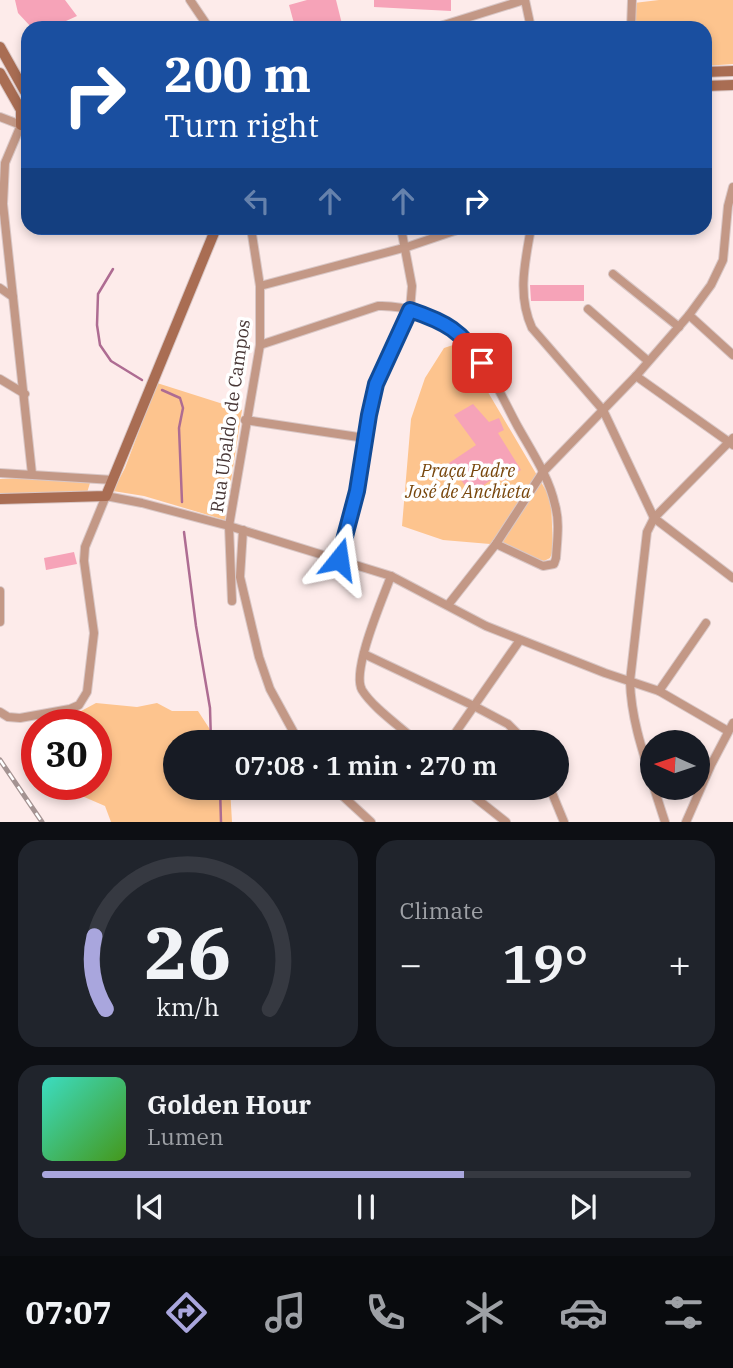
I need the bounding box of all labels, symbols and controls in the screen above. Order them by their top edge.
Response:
text: 200 m [164,42,311,105]
icon: right [49,49,140,140]
text: Turn right [164,104,319,146]
icon: left [238,182,276,220]
icon: ahead [311,182,349,220]
icon: ahead [384,182,422,220]
icon: right [457,182,495,220]
street label: Rua Ubaldo de Campos [205,318,255,514]
pin [452,333,512,393]
icon: arrive [463,344,501,382]
park label: Praça Padre José de Anchieta [404,459,531,503]
position arrow [302,522,376,596]
speed limit sign: 30 [21,709,112,800]
north arrow [640,730,710,800]
map controls [640,730,710,800]
text: 07:08 · 1 min · 270 m [235,748,497,782]
text: Climate [400,895,483,925]
text: 26 [144,905,231,1000]
text: 19° [502,930,589,997]
text: − [400,939,422,988]
text: + [668,939,691,988]
text: km/h [156,990,219,1023]
text: Golden Hour [147,1087,311,1121]
text: Lumen [147,1121,224,1151]
icon: previous [131,1188,169,1226]
icon: pause [347,1188,385,1226]
icon: next [564,1188,602,1226]
icon: directions [162,1288,211,1337]
icon: music [261,1288,310,1337]
icon: phone [361,1288,410,1337]
icon: climate [460,1288,509,1337]
icon: car [559,1288,608,1337]
icon: filters [659,1288,708,1337]
text: 07:07 [25,1291,112,1333]

